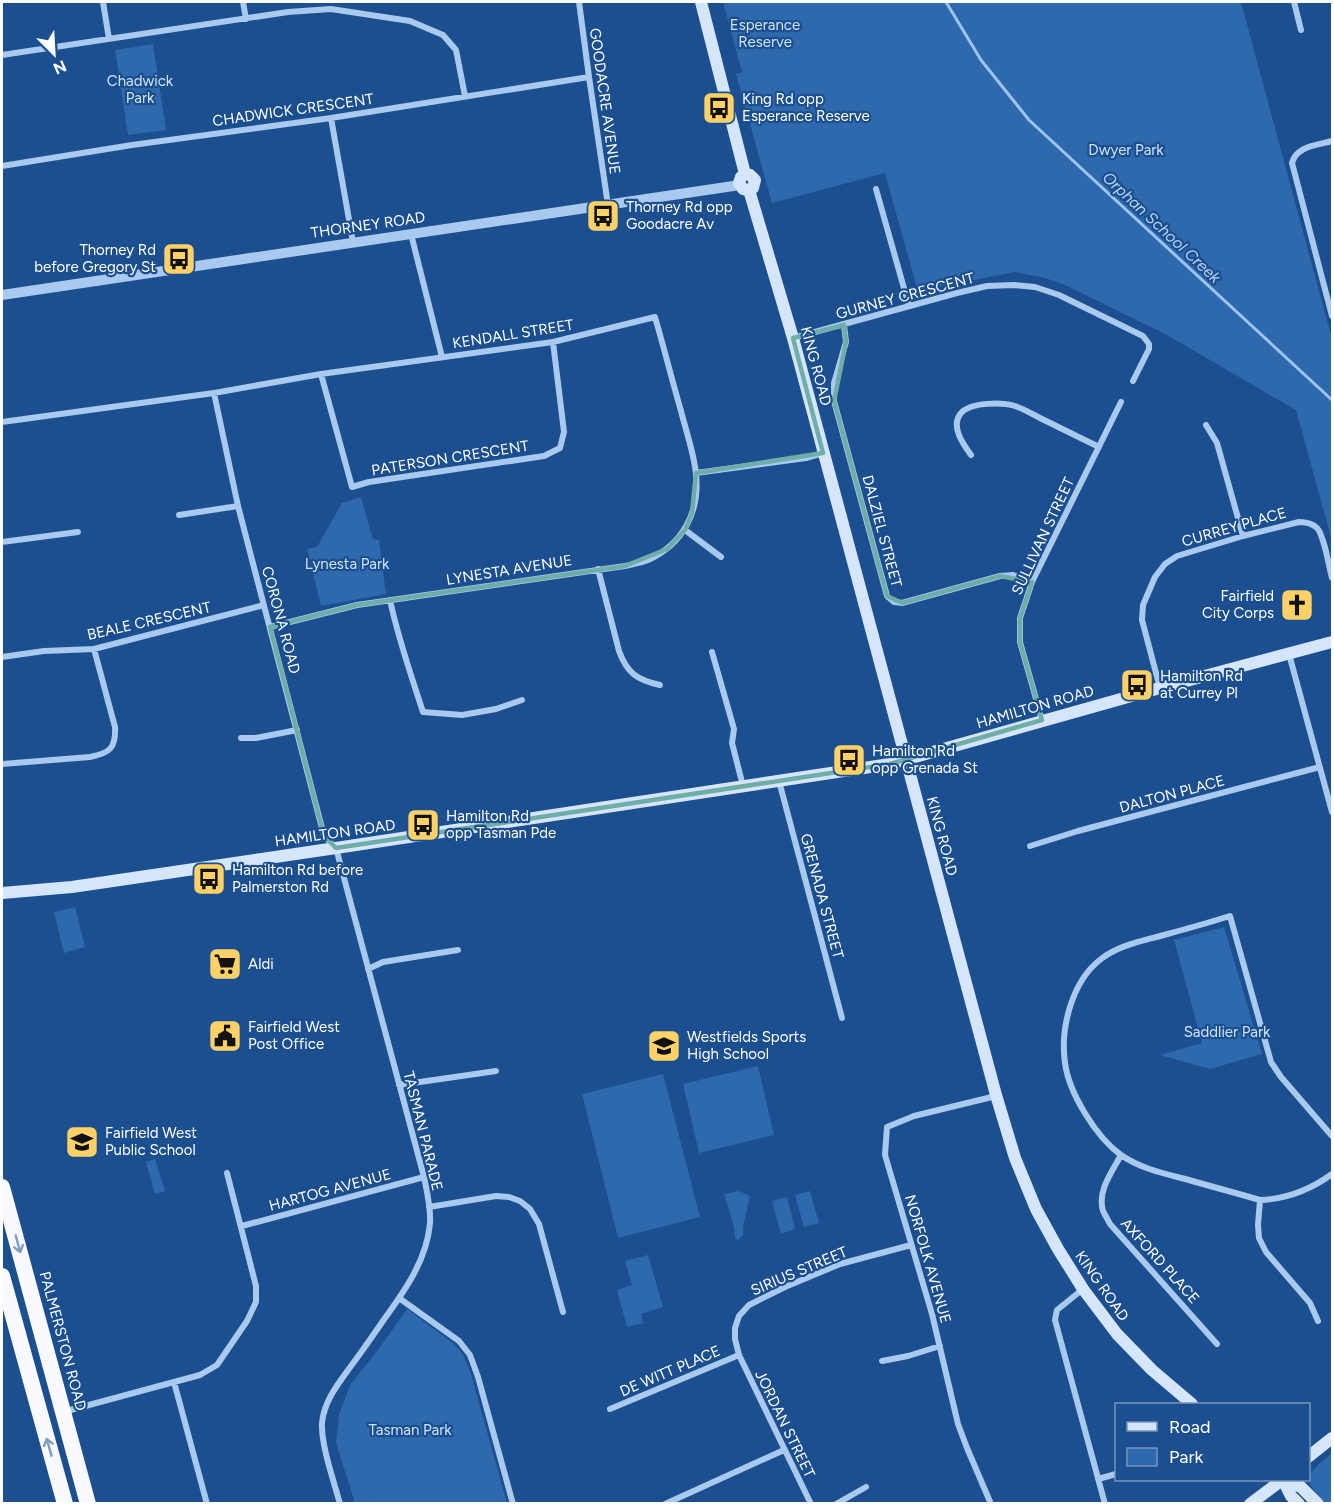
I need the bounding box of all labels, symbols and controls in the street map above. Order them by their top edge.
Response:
park label: Esperance Reserve [730,16,800,51]
north arrow [24,24,84,84]
street label: GOODACRE AVENUE [586,27,624,175]
text: N [50,56,69,78]
park label: Chadwick Park [107,72,174,107]
street label: CHADWICK CRESCENT [211,90,375,130]
bus stop icon: King Rd opp Esperance Reserve [701,90,737,126]
place label: King Rd opp Esperance Reserve [742,90,870,125]
park label: Dwyer Park [1088,141,1164,159]
water label: Orphan School Creek [1099,168,1225,288]
bus stop icon: Thorney Rd opp Goodacre Av [585,198,621,234]
place label: Thorney Rd opp Goodacre Av [626,198,733,233]
street label: THORNEY ROAD [310,208,426,242]
place label: Thorney Rd before Gregory St [34,241,156,276]
bus stop icon: Thorney Rd before Gregory St [161,241,197,277]
street label: GURNEY CRESCENT [834,269,977,323]
street label: KENDALL STREET [451,315,576,352]
street label: KING ROAD [797,324,835,408]
street label: PATERSON CRESCENT [370,437,531,479]
street label: DALZIEL STREET [858,473,906,590]
street label: SULLIVAN STREET [1008,474,1078,598]
street label: CURREY PLACE [1180,503,1288,551]
street label: LYNESTA AVENUE [445,551,573,589]
park label: Lynesta Park [305,555,390,573]
street label: CORONA ROAD [258,564,304,676]
place label: Fairfield City Corps [1202,587,1274,622]
church icon: Fairfield City Corps [1279,587,1315,623]
street label: BEALE CRESCENT [85,598,213,644]
bus stop icon: Hamilton Rd at Currey Pl [1119,667,1155,703]
place label: Hamilton Rd at Currey Pl [1160,667,1243,702]
street label: HAMILTON ROAD [974,682,1096,732]
bus stop icon: Hamilton Rd opp Grenada St [831,742,867,778]
place label: Hamilton Rd opp Grenada St [872,742,978,777]
street label: DALTON PLACE [1117,771,1227,817]
street label: KING ROAD [923,794,961,878]
bus stop icon: Hamilton Rd opp Tasman Pde [405,807,441,843]
place label: Hamilton Rd opp Tasman Pde [446,807,556,842]
street label: HAMILTON ROAD [274,816,396,850]
street label: GRENADA STREET [797,832,848,961]
bus stop icon: Hamilton Rd before Palmerston Rd [191,861,227,897]
place label: Hamilton Rd before Palmerston Rd [232,861,363,896]
supermarket icon: Aldi [207,946,243,982]
place label: Aldi [248,955,274,973]
public building icon: Fairfield West Post Office [207,1018,243,1054]
place label: Fairfield West Post Office [248,1018,340,1053]
park label: Saddlier Park [1184,1023,1271,1041]
school or university icon: Westfields Sports High School [646,1028,682,1064]
place label: Westfields Sports High School [687,1028,806,1063]
street label: TASMAN PARADE [399,1069,447,1193]
school or university icon: Fairfield West Public School [64,1124,100,1160]
place label: Fairfield West Public School [105,1124,197,1159]
street label: HARTOG AVENUE [267,1165,393,1215]
street label: NORFOLK AVENUE [901,1193,955,1325]
street label: AXFORD PLACE [1117,1215,1203,1307]
one-way arrow [12,1234,24,1253]
street label: SIRIUS STREET [748,1242,851,1299]
street label: KING ROAD [1071,1247,1133,1325]
street label: PALMERSTON ROAD [36,1269,90,1413]
street label: DE WITT PLACE [617,1342,723,1400]
street label: JORDAN STREET [751,1367,819,1481]
legend [1115,1403,1310,1481]
text: Road [1169,1416,1210,1438]
park label: Tasman Park [368,1421,452,1439]
one-way arrow [43,1438,54,1457]
text: Park [1169,1446,1204,1468]

